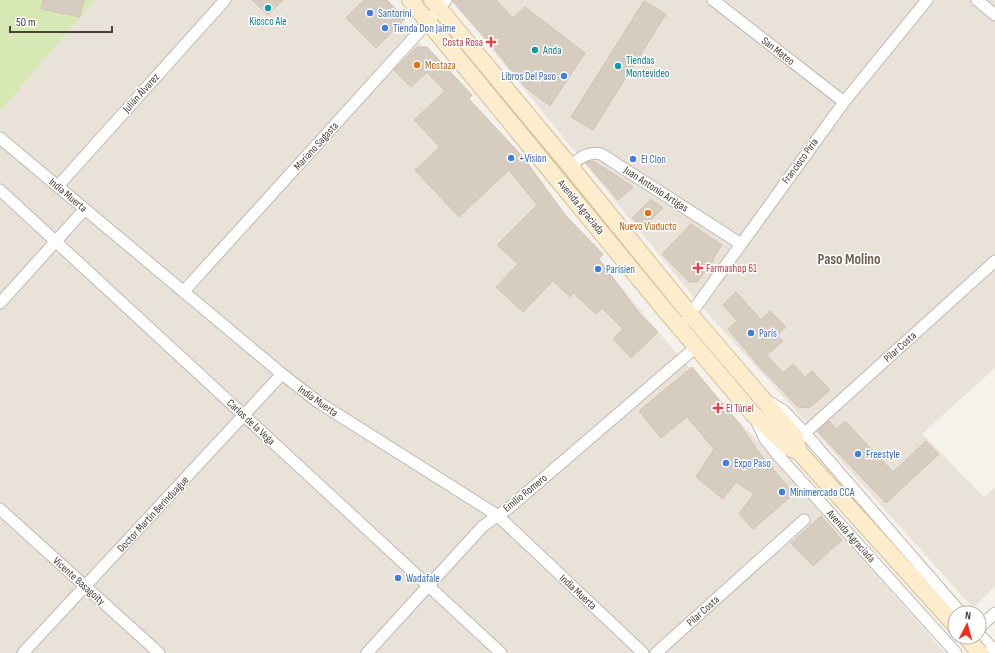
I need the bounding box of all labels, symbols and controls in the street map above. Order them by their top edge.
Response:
marker: Kiosco Ale [263,3,273,13]
place label: Santorini [378,7,412,20]
scale bar [10,8,112,34]
marker: Santorini [365,8,375,18]
text: 50 m [16,15,36,30]
place label: Kiosco Ale [249,15,287,28]
place label: Tienda Don Jaime [393,22,456,35]
marker: Tienda Don Jaime [380,23,390,33]
street label: San Mateo [759,34,797,68]
place label: Costa Rosa [442,36,483,49]
marker: Costa Rosa [486,37,496,47]
place label: Anda [542,44,561,57]
marker: Anda [530,45,540,55]
place label: Tiendas Montevideo [626,54,670,80]
place label: Mostaza [425,59,456,72]
marker: Mostaza [412,60,422,70]
marker: Tiendas Montevideo [613,61,623,71]
place label: Libros Del Paso [501,70,556,83]
street label: Julián Álvarez [119,71,162,116]
marker: Libros Del Paso [559,71,569,81]
street label: Mariano Sagasta [291,119,341,173]
street label: Francisco Piria [779,136,821,186]
place label: +Vision [519,152,547,165]
marker: +Vision [506,153,516,163]
place label: El Clon [641,153,666,166]
marker: El Clon [628,154,638,164]
street label: Juan Antonio Artigas [621,163,691,215]
street label: India Muerta [46,175,90,215]
street label: Avenida Agraciada [554,176,607,237]
marker: Nuevo Viaducto [643,208,653,218]
place label: Nuevo Viaducto [619,220,677,233]
district label: Paso Molino [818,250,880,269]
place label: Farmashop 61 [706,262,757,275]
place label: Parisien [606,263,635,276]
marker: Farmashop 61 [693,263,703,273]
marker: Parisien [593,264,603,274]
place label: París [759,327,777,340]
marker: París [746,328,756,338]
street label: Pilar Costa [881,329,919,365]
street label: India Muerta [295,383,341,419]
street label: Carlos de la Vega [224,396,278,448]
place label: El Túnel [726,402,754,415]
marker: El Túnel [713,403,723,413]
place label: Freestyle [866,448,900,461]
marker: Freestyle [853,449,863,459]
place label: Expo Paso [734,457,771,470]
marker: Expo Paso [721,458,731,468]
street label: Emilio Romero [500,471,550,515]
street label: Doctor Martín Berinduague [114,473,192,555]
place label: Minimercado CCA [790,486,855,499]
marker: Minimercado CCA [777,487,787,497]
street label: Avenida Agraciada [823,506,878,565]
street label: Vicente Basagoity [50,554,108,608]
place label: Wadafale [406,572,440,585]
street label: India Muerta [557,572,599,612]
marker: Wadafale [393,573,403,583]
street label: Pilar Costa [684,593,722,629]
north arrow [947,605,987,645]
text: N [964,609,972,622]

